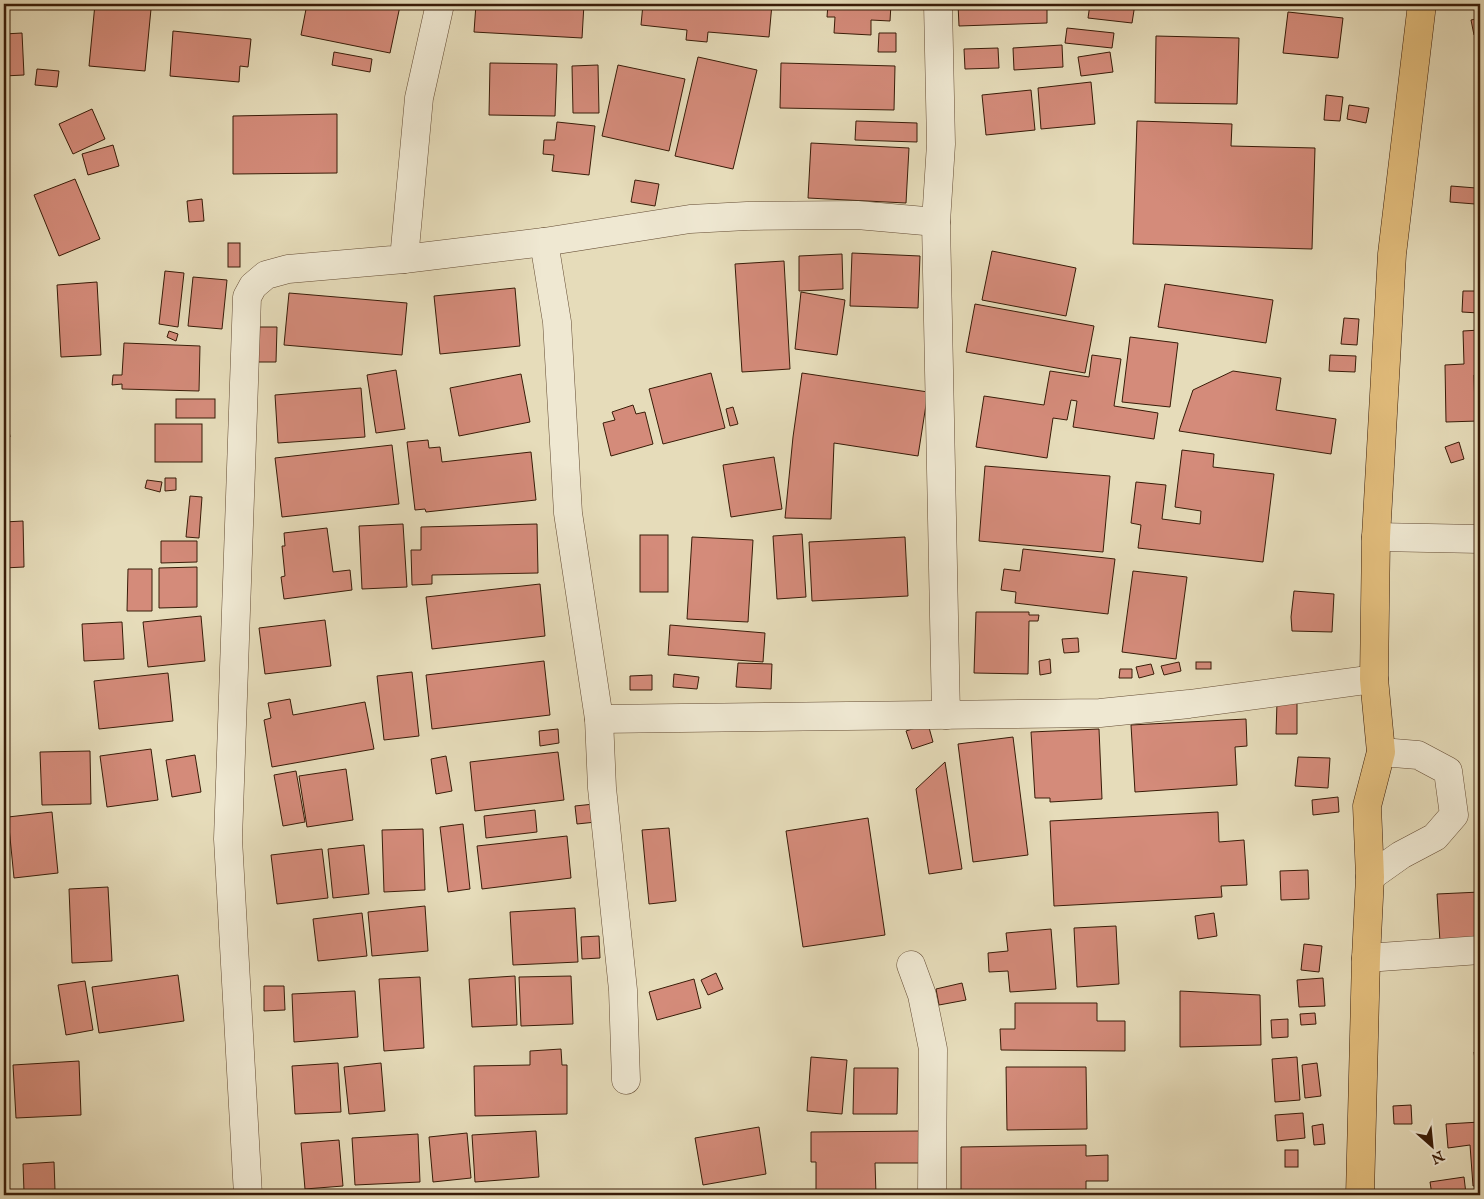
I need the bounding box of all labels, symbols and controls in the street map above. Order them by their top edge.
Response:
north arrow [1406,1122,1456,1172]
text: N [1428,1145,1448,1167]

